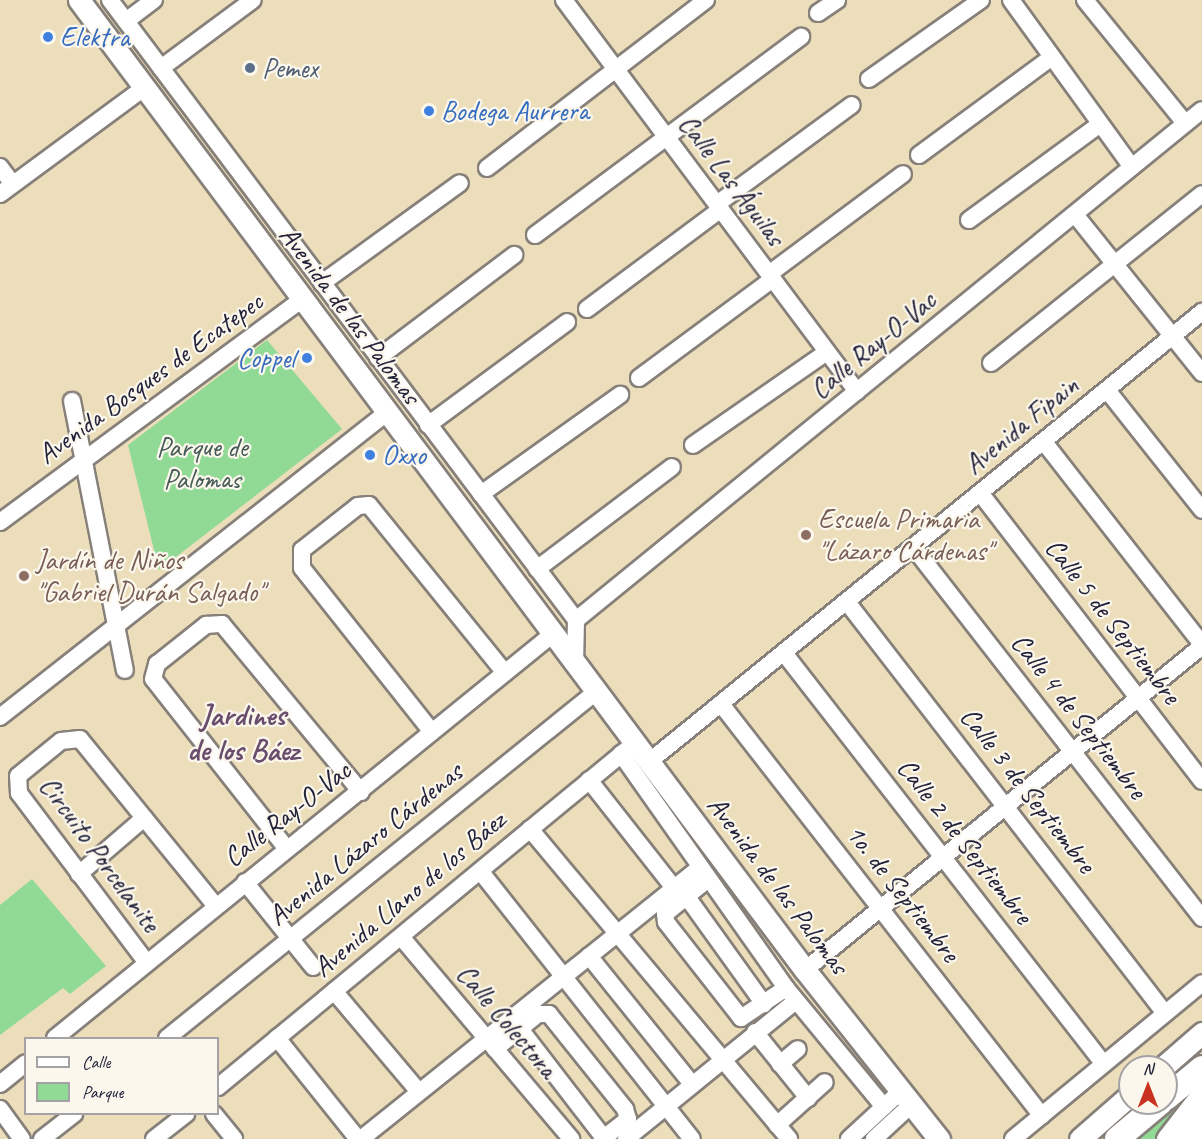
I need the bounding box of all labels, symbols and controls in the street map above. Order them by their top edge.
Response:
place label: Elektra [60,20,129,54]
marker: Elektra [41,30,55,44]
place label: Pemex [262,51,318,85]
marker: Pemex [243,61,257,75]
place label: Bodega Aurrera [441,94,589,128]
marker: Bodega Aurrera [422,104,436,118]
street label: Calle Las Águilas [671,107,793,253]
street label: Avenida de las Palomas [271,218,429,412]
street label: Calle Ray-O-Vac [803,284,943,406]
street label: Avenida Bosques de Ecatepec [30,285,270,471]
place label: Coppel [237,341,295,375]
marker: Coppel [300,351,314,365]
street label: Avenida Fipain [957,369,1085,481]
park label: Parque de Palomas [156,430,248,496]
place label: Oxxo [382,438,426,472]
marker: Oxxo [363,448,377,462]
place label: Escuela Primaria "Lázaro Cárdenas" [818,502,992,568]
marker: Escuela Primaria "Lázaro Cárdenas" [799,528,813,542]
street label: Calle 5 de Septiembre [1038,532,1188,710]
place label: Jardín de Niños "Gabriel Durán Salgado" [36,543,264,609]
marker: Jardín de Niños "Gabriel Durán Salgado" [17,569,31,583]
street label: Calle 4 de Septiembre [1004,627,1154,805]
district label: Jardines de los Báez [187,697,299,768]
street label: Calle 3 de Septiembre [953,701,1103,879]
street label: Calle 2 de Septiembre [890,752,1040,930]
street label: Calle Ray-O-Vac [216,754,358,874]
street label: Avenida Lázaro Cárdenas [261,755,469,933]
street label: Circuito Porcelanite [33,770,167,938]
street label: Avenida de las Palomas [699,788,857,982]
street label: Avenida Llano de los Báez [306,804,512,984]
street label: 1o. de Septiembre [839,818,967,968]
street label: Calle Colectora [449,957,565,1085]
legend [24,1037,219,1115]
text: Calle [82,1051,110,1073]
north arrow [1118,1055,1178,1115]
text: N [1143,1059,1153,1079]
text: Parque [82,1081,123,1103]

